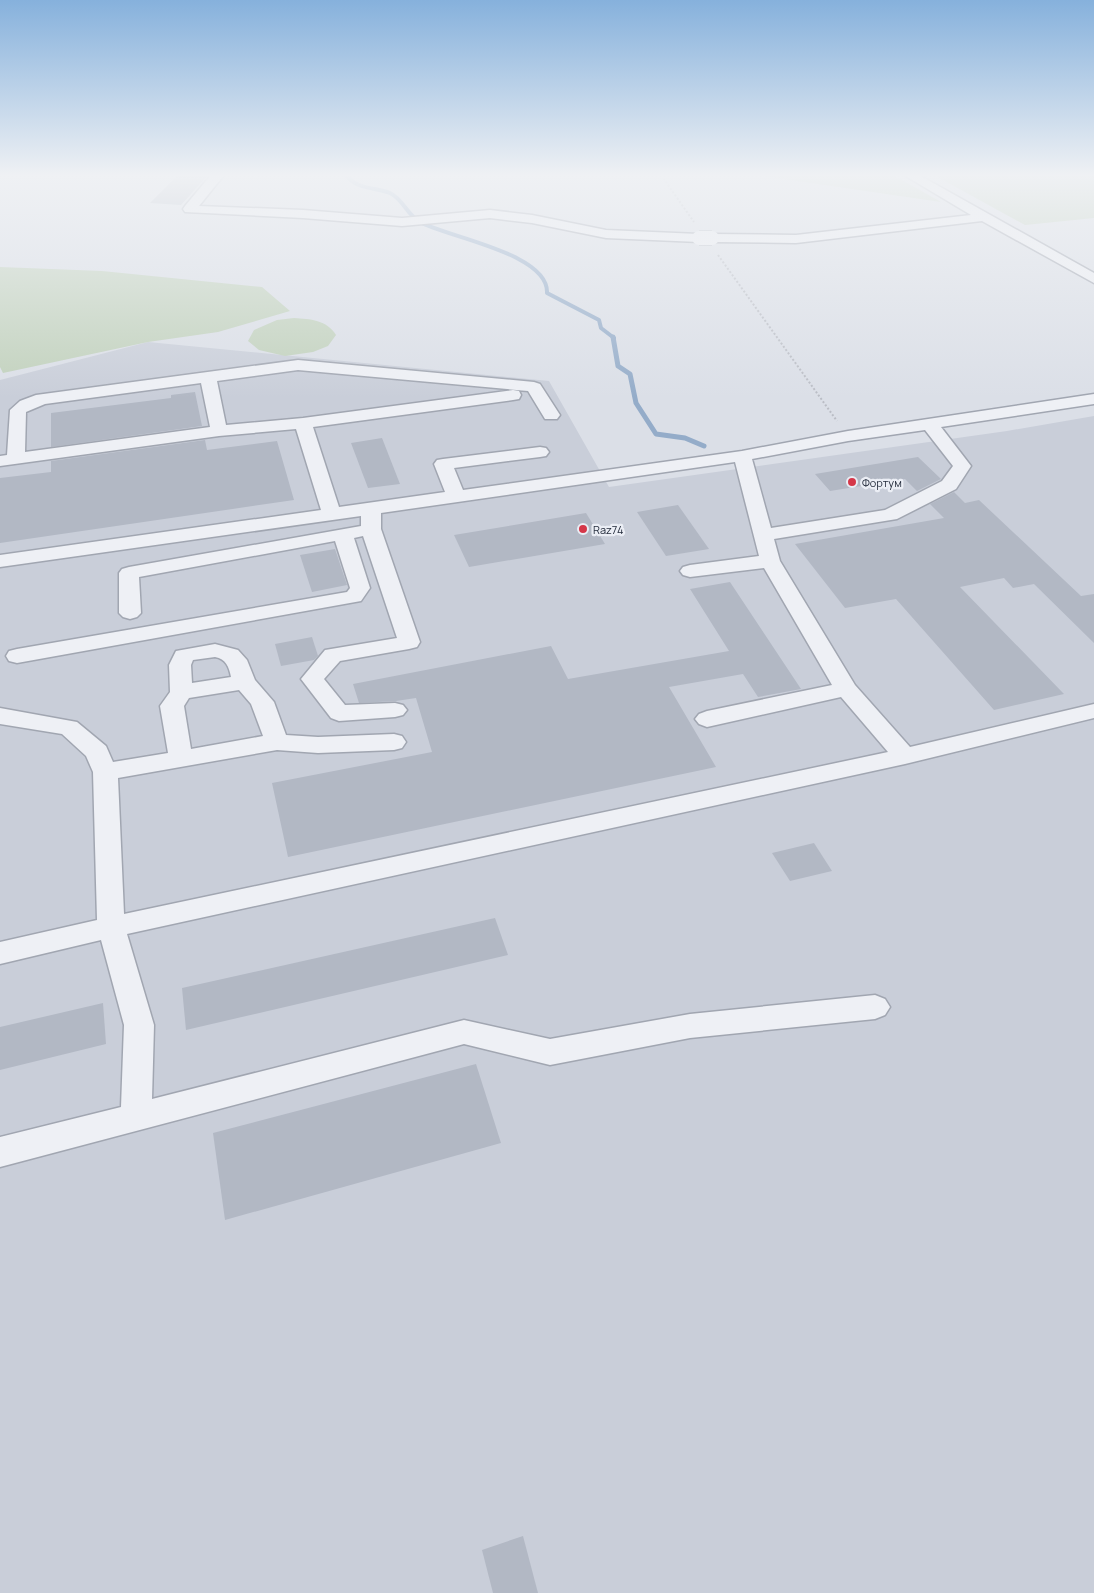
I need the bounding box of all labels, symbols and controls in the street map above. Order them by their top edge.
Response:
place label: Фортум [862,475,902,490]
marker: Фортум [846,476,858,488]
place label: Raz74 [593,522,623,537]
marker: Raz74 [577,523,589,535]

